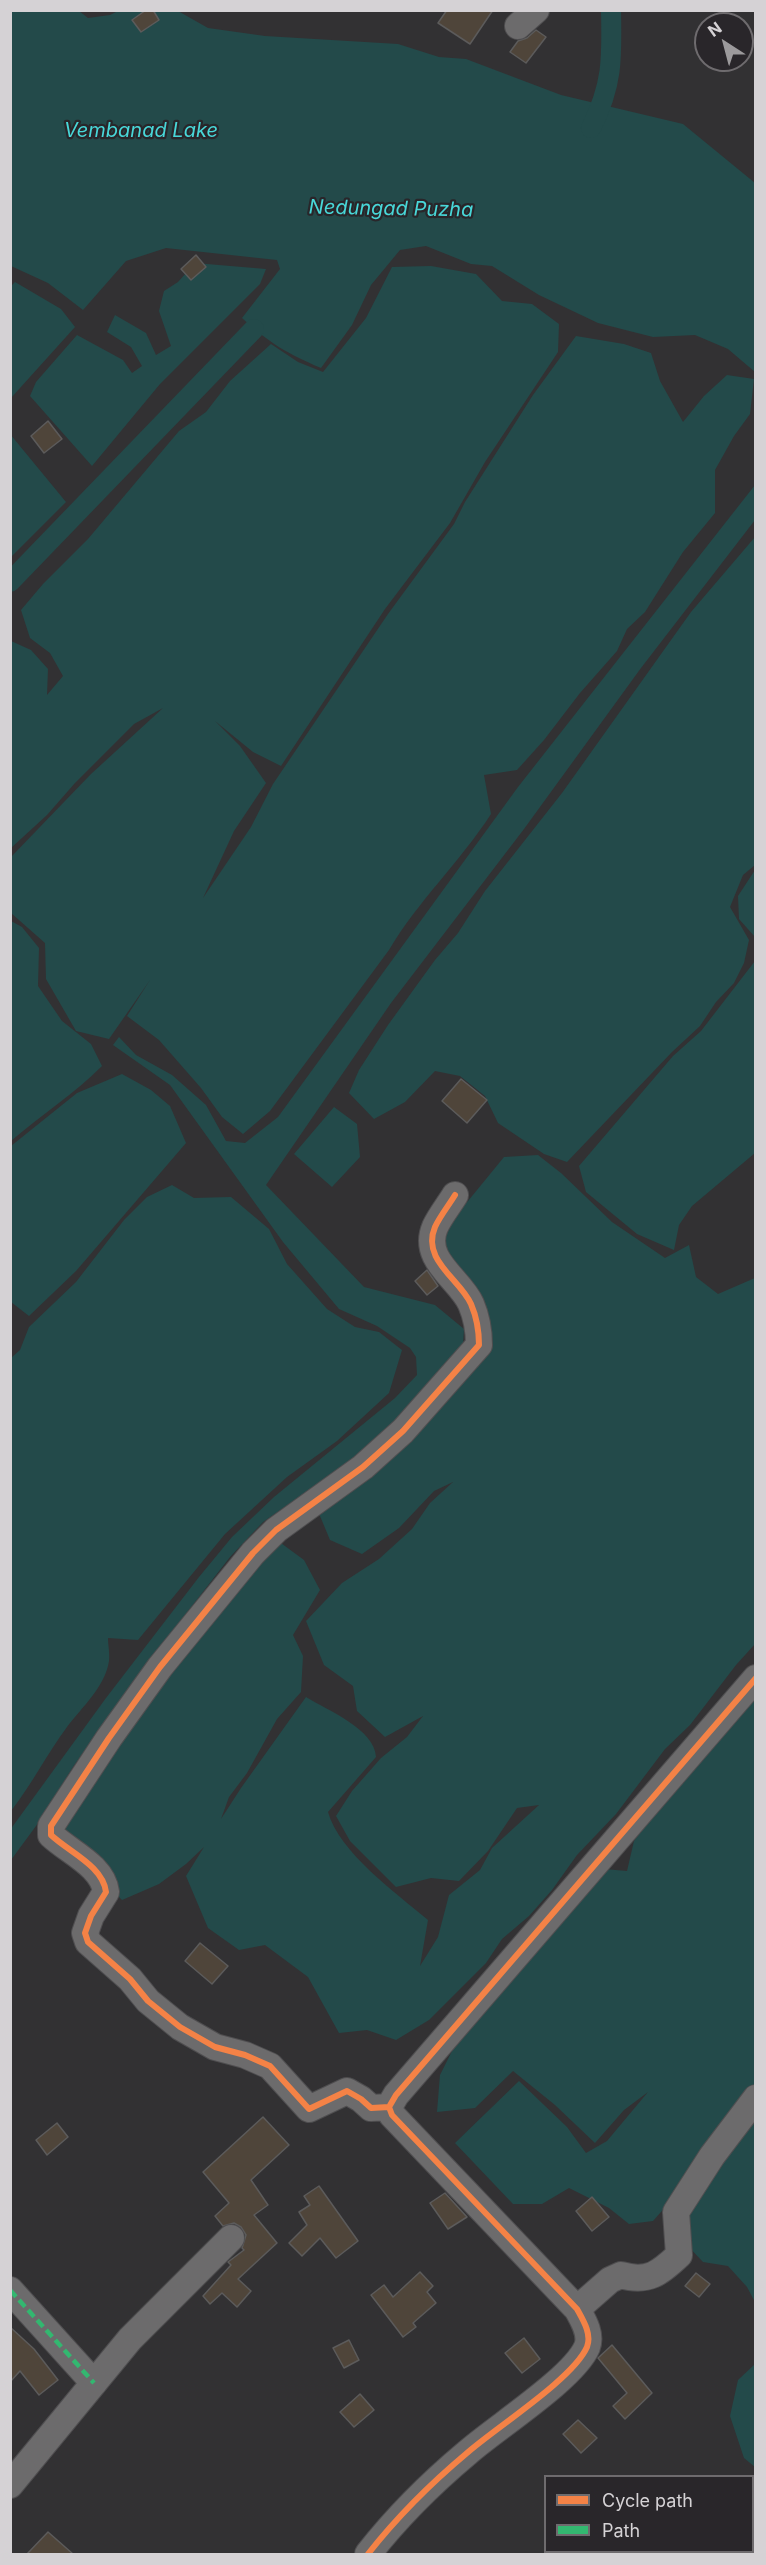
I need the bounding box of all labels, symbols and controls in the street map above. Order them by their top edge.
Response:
north arrow [694,12,754,72]
text: N [704,17,725,41]
water label: Vembanad Lake [64,119,218,143]
water label: Nedungad Puzha [308,196,474,222]
legend [544,2475,754,2553]
text: Cycle path [602,2490,693,2511]
text: Path [602,2520,640,2541]

